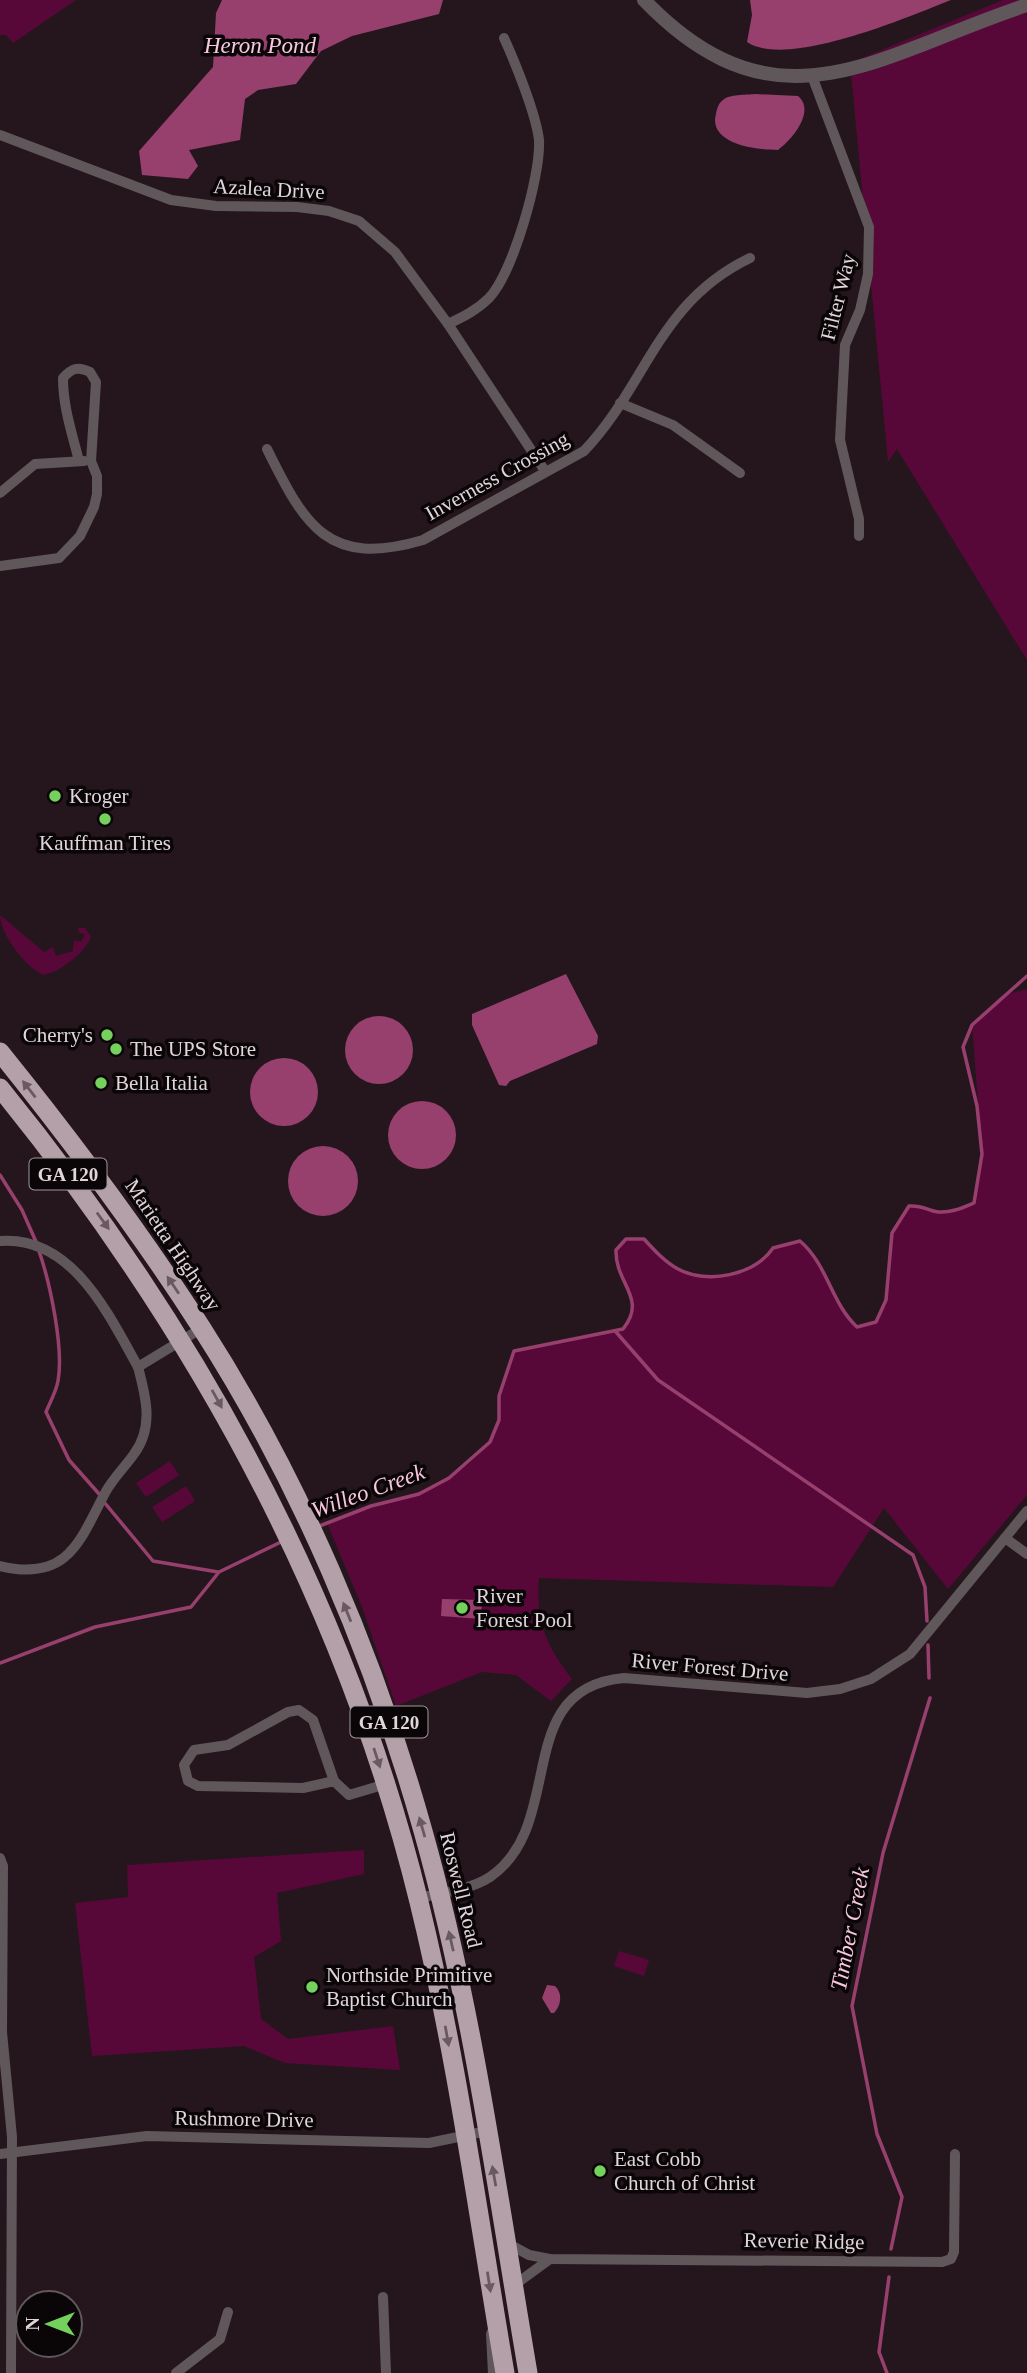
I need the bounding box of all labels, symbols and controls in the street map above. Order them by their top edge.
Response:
water label: Heron Pond [203,33,317,58]
street label: Azalea Drive [213,174,325,204]
street label: Filter Way [816,251,860,343]
street label: Inverness Crossing [421,426,573,525]
place label: Kroger [69,784,128,808]
marker: Kroger [47,788,63,804]
marker: Kauffman Tires [97,811,113,827]
place label: Kauffman Tires [39,831,171,855]
place label: Cherry's [23,1023,93,1047]
marker: Cherry's [99,1027,115,1043]
place label: The UPS Store [130,1037,256,1061]
marker: The UPS Store [108,1041,124,1057]
place label: Bella Italia [115,1071,208,1095]
marker: Bella Italia [93,1075,109,1091]
one-way arrow [23,1080,37,1098]
road number: GA 120 [29,1158,106,1190]
street label: Marietta Highway [120,1175,226,1316]
one-way arrow [96,1212,110,1230]
one-way arrow [167,1276,180,1295]
one-way arrow [211,1389,223,1409]
water label: Willeo Creek [308,1459,429,1523]
place label: River Forest Pool [476,1584,572,1632]
marker: River Forest Pool [454,1600,470,1616]
one-way arrow [341,1602,352,1623]
street label: River Forest Drive [631,1648,789,1686]
road number: GA 120 [350,1706,428,1738]
one-way arrow [372,1748,383,1769]
one-way arrow [416,1816,427,1838]
street label: Roswell Road [435,1830,487,1951]
water label: Timber Creek [826,1864,874,1993]
one-way arrow [446,1930,457,1952]
place label: Northside Primitive Baptist Church [326,1963,492,2011]
marker: Northside Primitive Baptist Church [304,1979,320,1995]
one-way arrow [442,2025,453,2047]
street label: Rushmore Drive [174,2106,314,2132]
place label: East Cobb Church of Christ [614,2147,755,2195]
marker: East Cobb Church of Christ [592,2163,608,2179]
one-way arrow [488,2165,499,2187]
street label: Reverie Ridge [743,2228,865,2254]
one-way arrow [484,2271,495,2293]
north arrow [14,2289,84,2359]
text: N [22,2317,43,2331]

